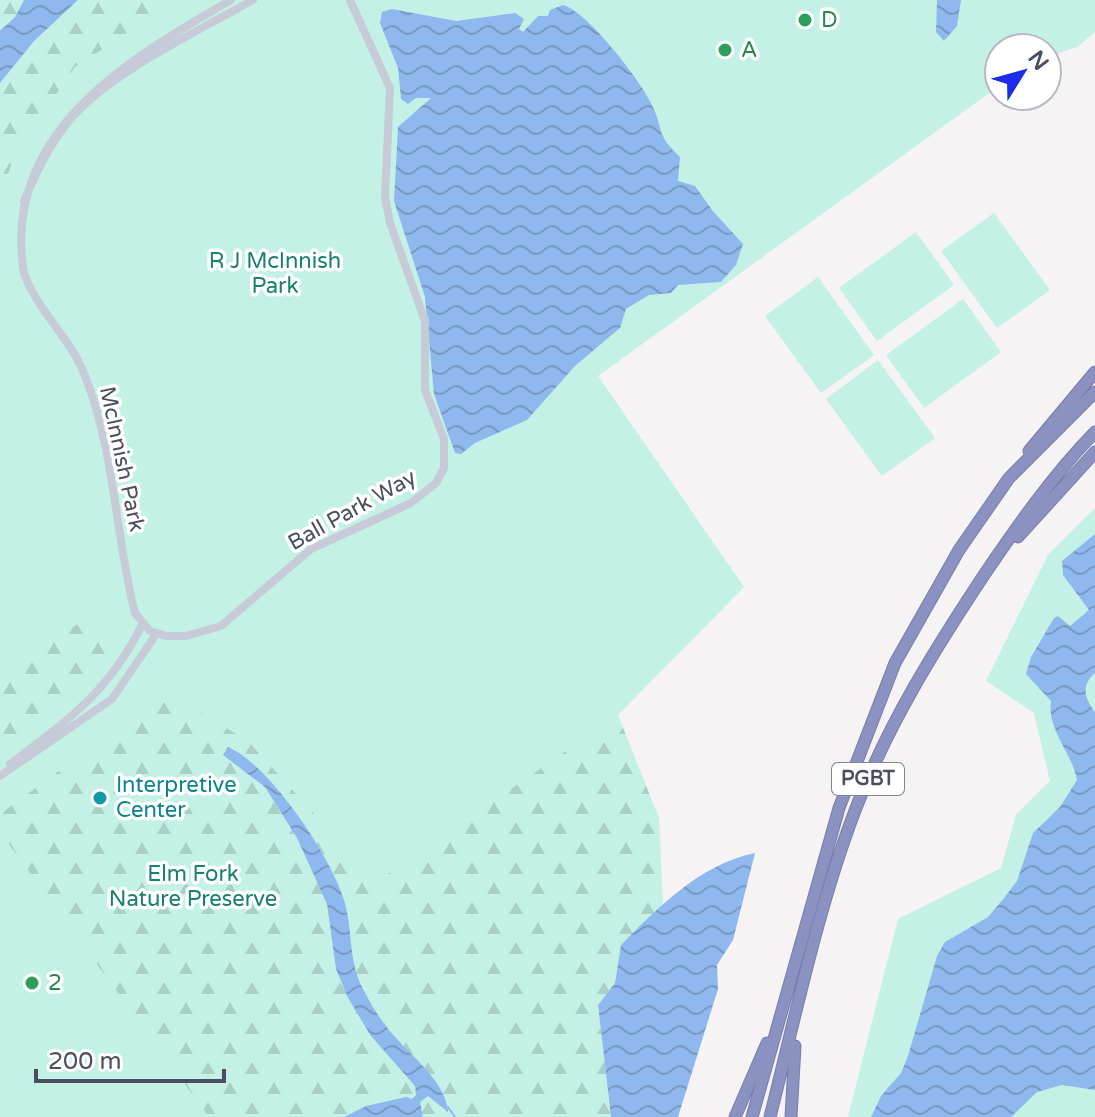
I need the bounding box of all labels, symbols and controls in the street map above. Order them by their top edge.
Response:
place label: D [821,7,838,33]
marker: D [796,11,814,29]
north arrow [983,32,1063,112]
place label: A [741,37,757,63]
marker: A [716,41,734,59]
text: N [1022,46,1054,75]
park label: R J McInnish Park [209,248,341,299]
street label: McInnish Park [94,384,150,534]
street label: Ball Park Way [283,464,421,556]
road number: PGBT [832,763,904,795]
place label: Interpretive Center [116,772,237,823]
marker: Interpretive Center [91,789,109,807]
park label: Elm Fork Nature Preserve [109,861,277,912]
place label: 2 [48,970,62,996]
marker: 2 [23,974,41,992]
scale bar [36,1033,224,1083]
text: 200 m [48,1047,122,1076]

